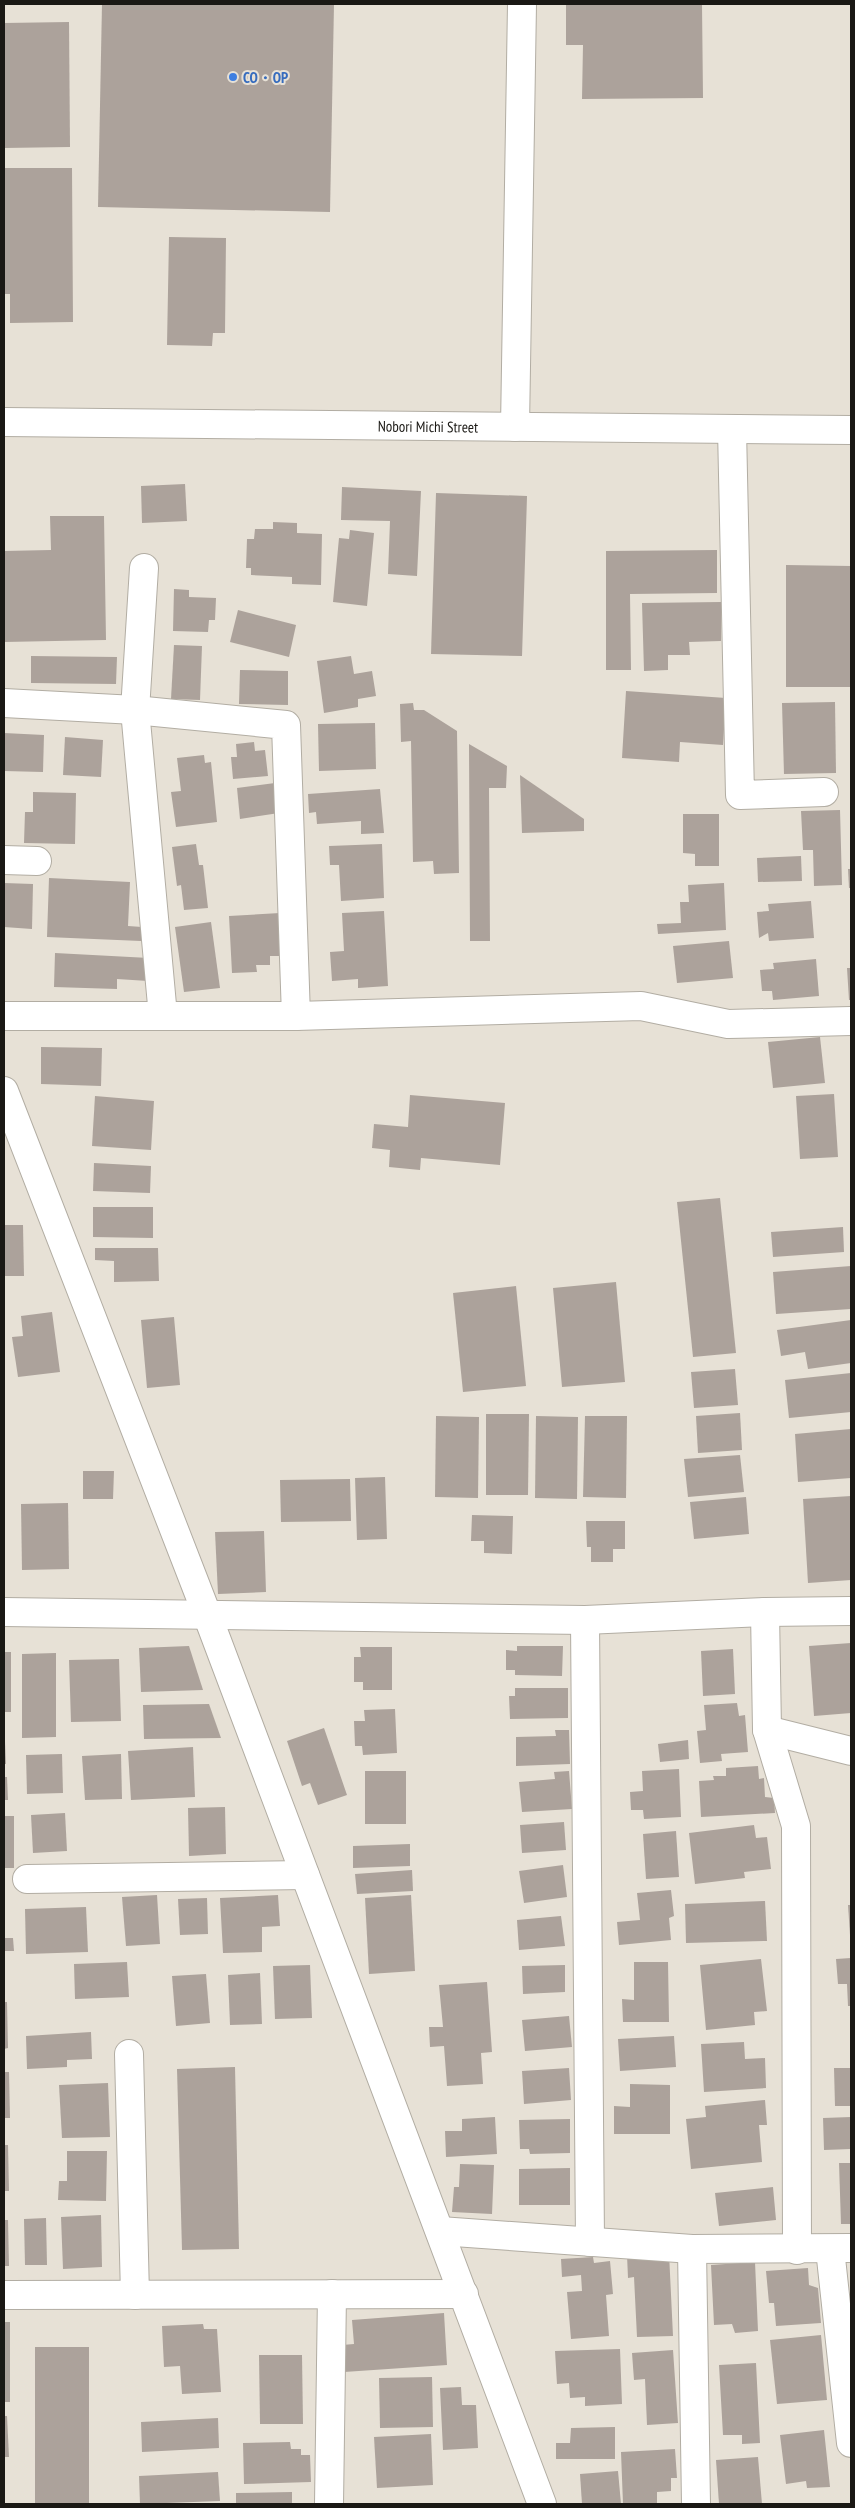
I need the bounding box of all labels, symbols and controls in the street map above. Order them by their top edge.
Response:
place label: CO・OP [243,68,288,87]
marker: CO・OP [227,71,239,83]
street label: Nobori Michi Street [378,416,478,436]

